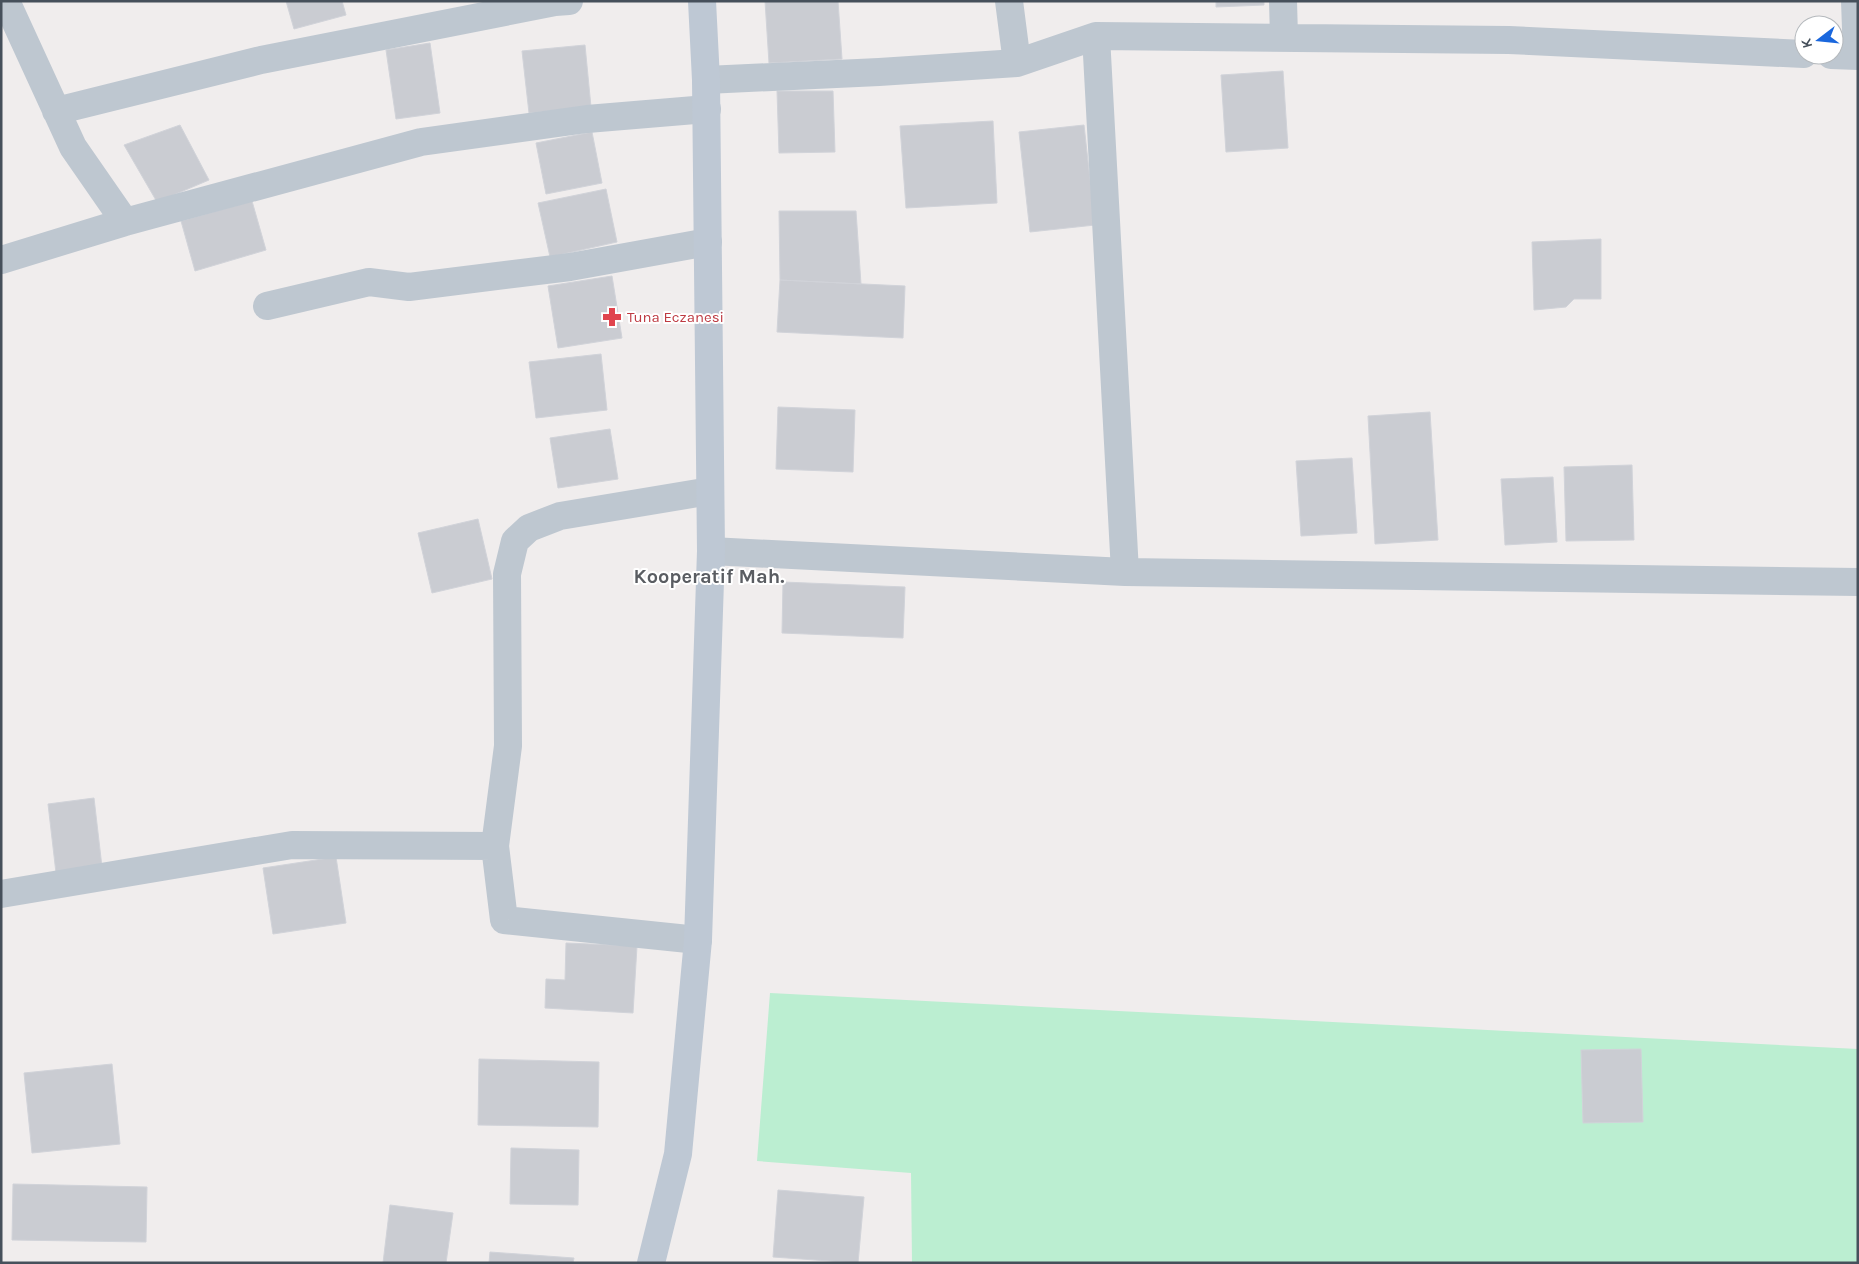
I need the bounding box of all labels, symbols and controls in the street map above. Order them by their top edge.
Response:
north arrow [1794,15,1844,65]
text: K [1797,36,1816,50]
pharmacy icon: Tuna Eczanesi [601,306,623,328]
place label: Tuna Eczanesi [627,308,724,326]
district label: Kooperatif Mah. [634,565,784,588]

